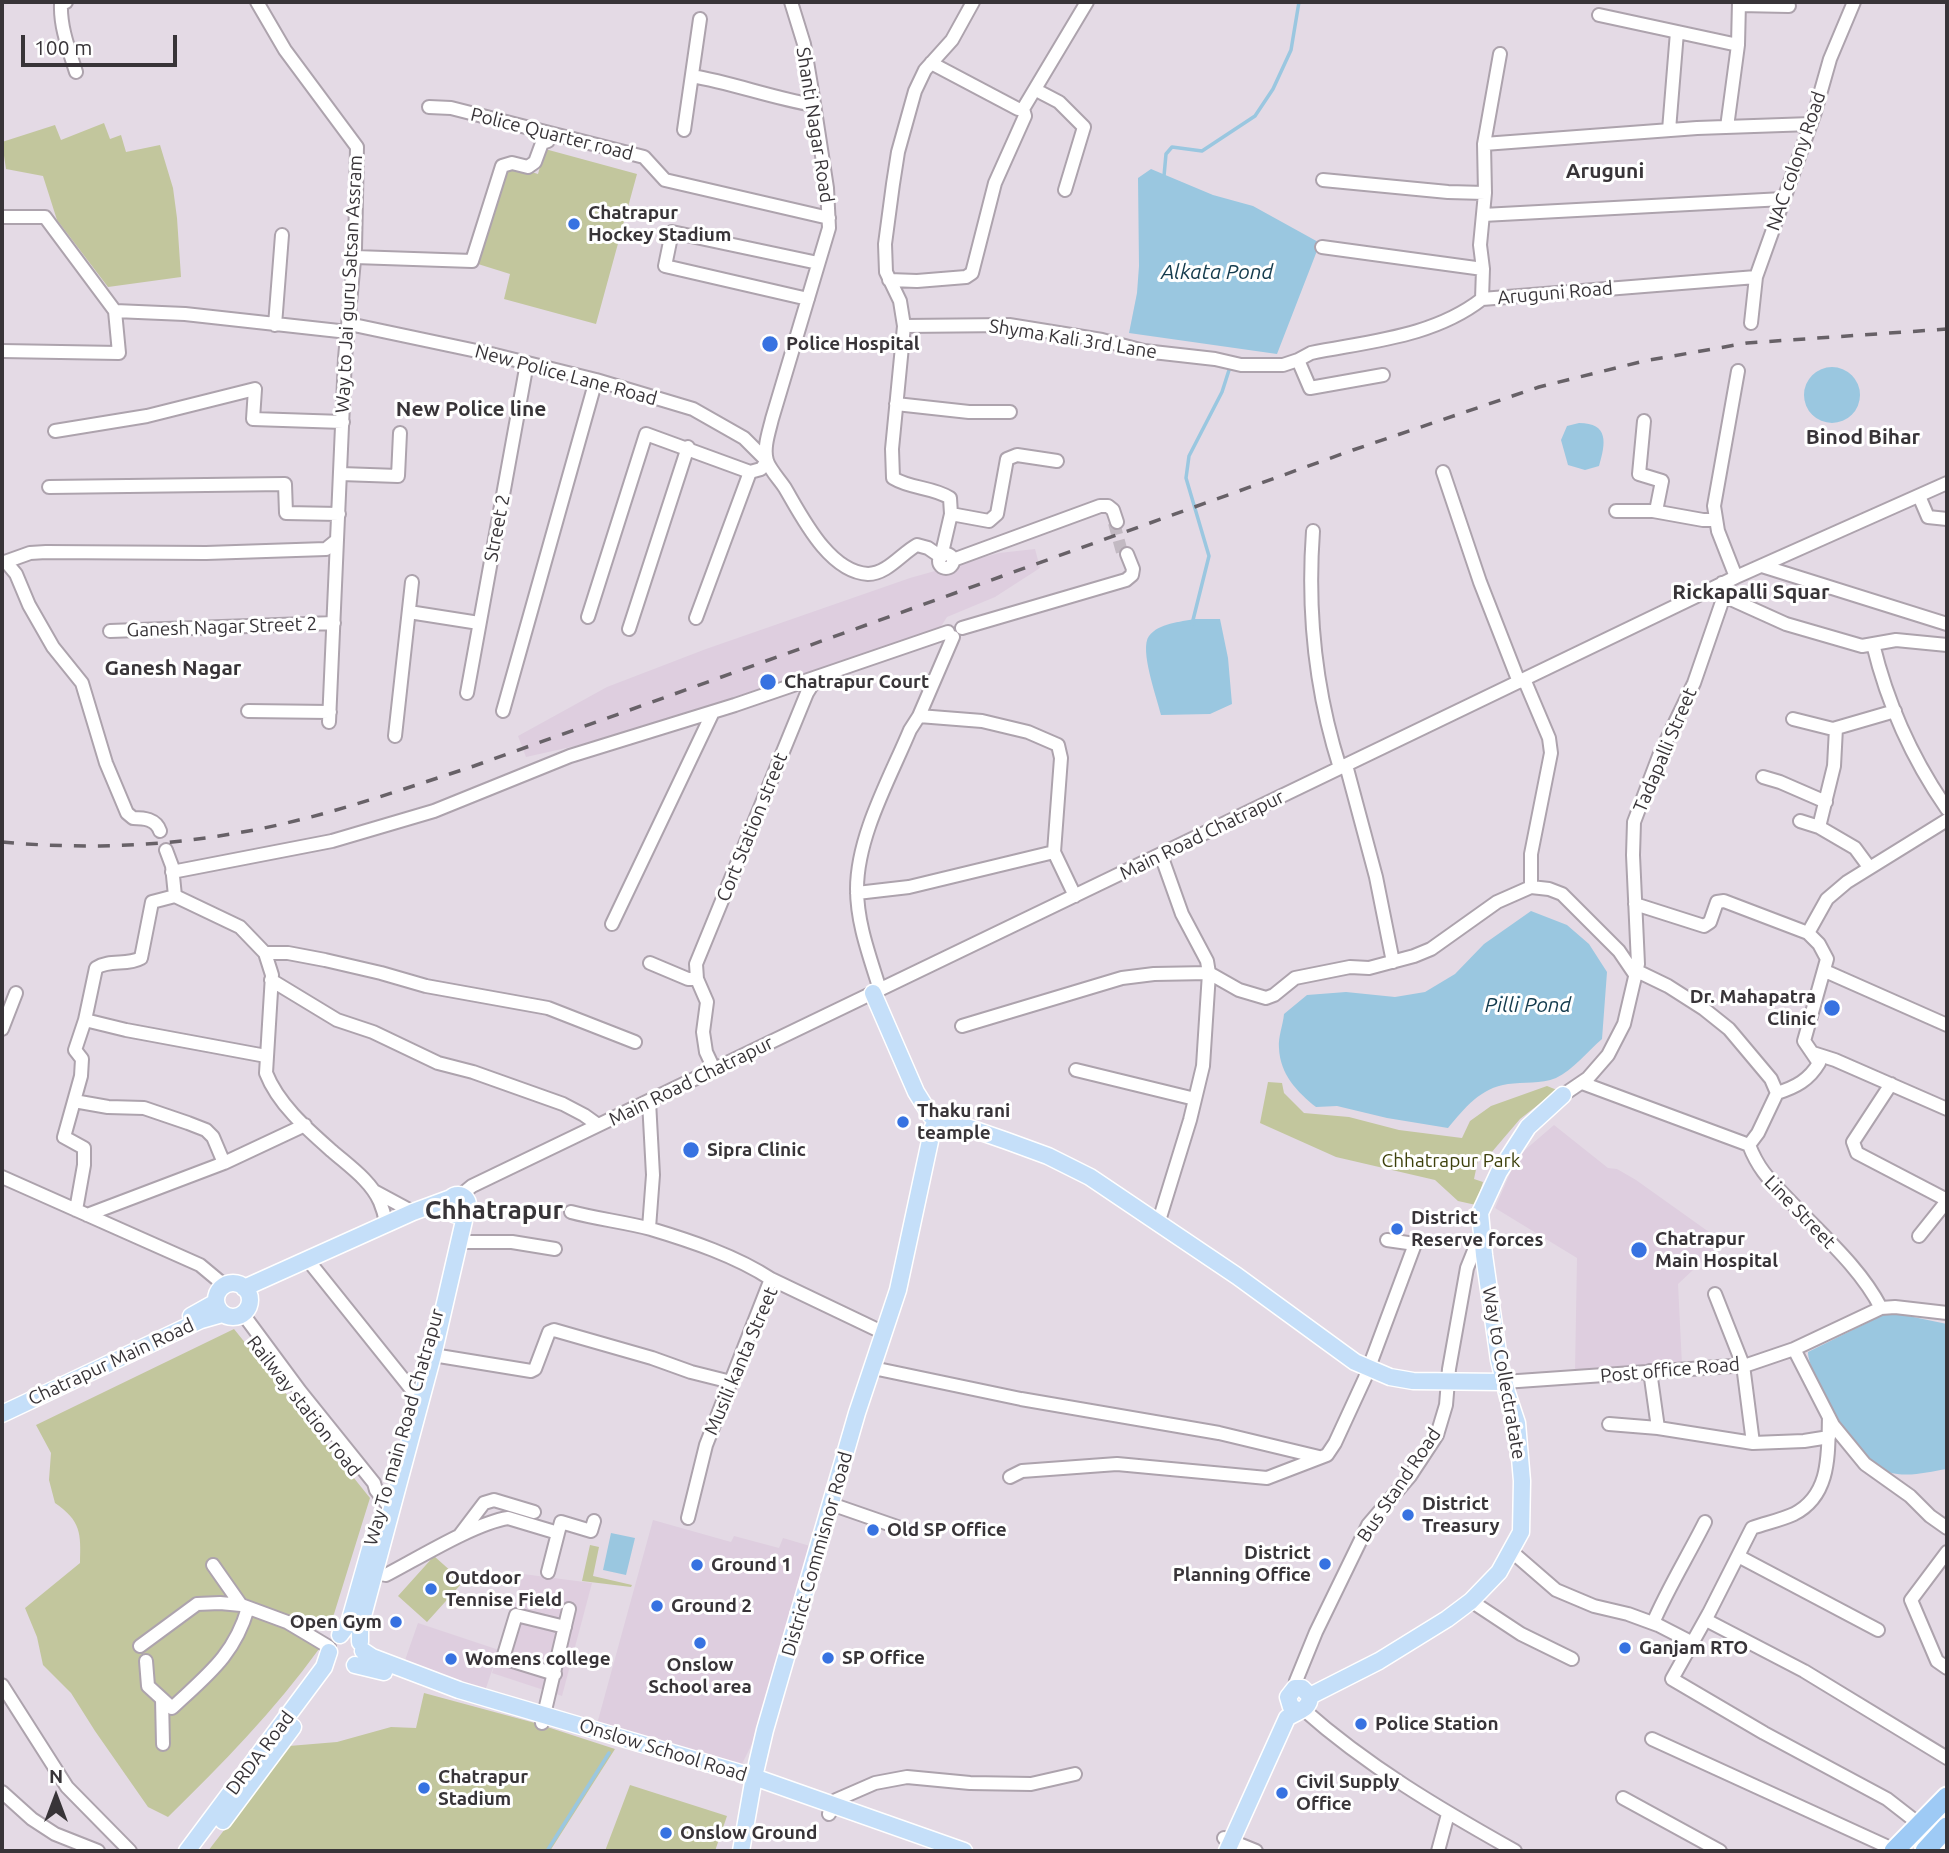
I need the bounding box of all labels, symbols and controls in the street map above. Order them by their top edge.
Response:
scale bar [24,21,180,65]
text: 100 m [34,35,92,59]
street label: Shanti Nagar Road [791,46,839,204]
street label: NAC colony Road [1762,88,1830,234]
street label: Police Quarter road [468,103,636,165]
street label: Way to Jai guru Satsan Assram [331,154,367,414]
district label: Aruguni [1566,158,1644,184]
place label: Chatrapur Hockey Stadium [588,202,731,246]
marker: Chatrapur Hockey Stadium [566,216,582,232]
water label: Alkata Pond [1161,259,1273,285]
street label: Aruguni Road [1496,277,1614,309]
street label: Shyma Kali 3rd Lane [987,314,1159,364]
place label: Police Hospital [786,333,919,355]
marker: Police Hospital [760,334,780,354]
street label: New Police Lane Road [472,340,660,410]
district label: New Police line [396,396,546,422]
district label: Binod Bihar [1806,424,1920,450]
street label: Street 2 [479,492,515,564]
district label: Rickapalli Squar [1672,579,1830,605]
street label: Ganesh Nagar Street 2 [126,612,318,642]
district label: Ganesh Nagar [105,655,241,681]
place label: Chatrapur Court [784,671,929,693]
marker: Chatrapur Court [758,672,778,692]
street label: Tadapalli Street [1628,684,1702,816]
street label: Cort Station street [712,749,792,905]
street label: Main Road Chatrapur [1116,785,1288,885]
place label: Dr. Mahapatra Clinic [1690,986,1816,1030]
water label: Pilli Pond [1485,992,1571,1018]
marker: Dr. Mahapatra Clinic [1822,998,1842,1018]
street label: Main Road Chatrapur [605,1031,777,1131]
place label: Thaku rani teample [917,1100,1010,1144]
marker: Thaku rani teample [895,1114,911,1130]
place label: Sipra Clinic [707,1139,806,1161]
marker: Sipra Clinic [681,1140,701,1160]
park label: Chhatrapur Park [1382,1150,1520,1172]
street label: Line Street [1759,1171,1841,1253]
district label: Chhatrapur [425,1194,563,1226]
place label: District Reserve forces [1411,1207,1543,1251]
marker: District Reserve forces [1389,1221,1405,1237]
place label: Chatrapur Main Hospital [1655,1228,1778,1272]
marker: Chatrapur Main Hospital [1629,1240,1649,1260]
street label: Musili kanta Street [699,1283,783,1439]
street label: Way to Collectratate [1478,1285,1530,1461]
street label: Way To main Road Chatrapur [359,1306,449,1548]
street label: Chatrapur Main Road [25,1314,197,1410]
street label: Railway station road [242,1331,366,1481]
street label: Post office Road [1599,1353,1741,1387]
street label: Bus Stand Road [1352,1424,1446,1546]
street label: District Commisnor Road [777,1449,857,1659]
place label: District Treasury [1422,1493,1500,1537]
marker: District Treasury [1400,1507,1416,1523]
place label: Old SP Office [887,1519,1007,1541]
marker: Old SP Office [865,1522,881,1538]
place label: District Planning Office [1173,1542,1311,1586]
place label: Ground 1 [711,1554,792,1576]
marker: District Planning Office [1317,1556,1333,1572]
marker: Ground 1 [689,1557,705,1573]
place label: Outdoor Tennise Field [445,1567,562,1611]
marker: Outdoor Tennise Field [423,1581,439,1597]
place label: Ground 2 [671,1595,752,1617]
marker: Ground 2 [649,1598,665,1614]
place label: Open Gym [290,1611,382,1633]
marker: Open Gym [388,1614,404,1630]
marker: Onslow School area [692,1635,708,1651]
place label: Ganjam RTO [1639,1637,1748,1659]
marker: Ganjam RTO [1617,1640,1633,1656]
place label: SP Office [842,1647,925,1669]
place label: Womens college [465,1648,611,1670]
marker: SP Office [820,1650,836,1666]
marker: Womens college [443,1651,459,1667]
place label: Onslow School area [648,1654,752,1698]
street label: DRDA Road [221,1707,299,1799]
place label: Police Station [1375,1713,1499,1735]
street label: Onslow School Road [576,1714,750,1786]
marker: Police Station [1353,1716,1369,1732]
north arrow [21,1762,91,1832]
text: N [49,1765,63,1787]
place label: Chatrapur Stadium [438,1766,528,1810]
place label: Civil Supply Office [1296,1771,1399,1815]
marker: Chatrapur Stadium [416,1780,432,1796]
marker: Civil Supply Office [1274,1785,1290,1801]
place label: Onslow Ground [680,1822,817,1844]
marker: Onslow Ground [658,1825,674,1841]

